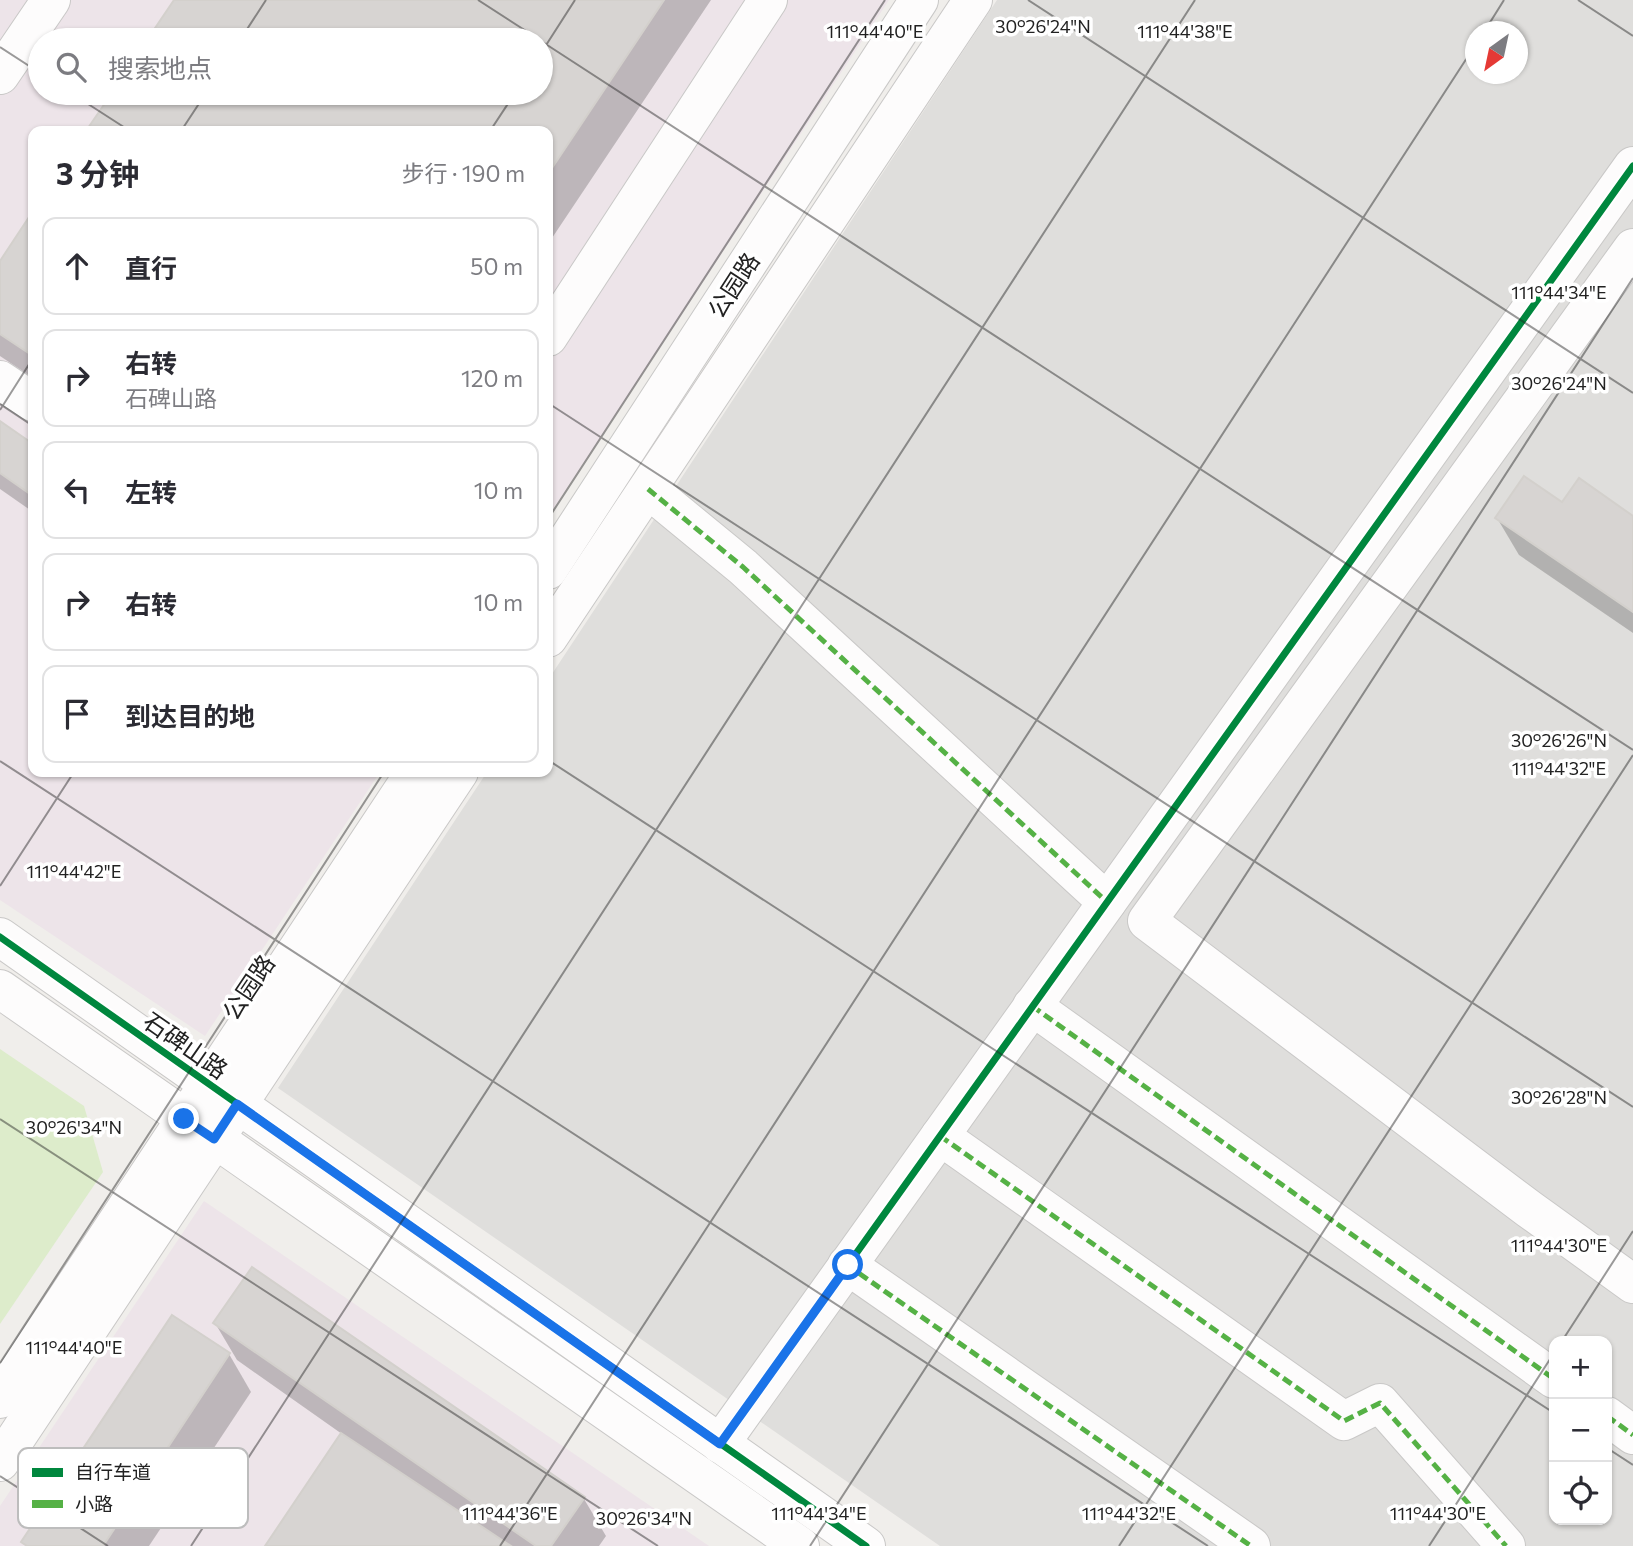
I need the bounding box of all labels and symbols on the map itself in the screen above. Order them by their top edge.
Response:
text: 30°26'24"N [995,15,1091,37]
text: 111°44'40"E [827,20,923,42]
text: 111°44'38"E [1137,20,1233,42]
north arrow [1465,21,1528,84]
street label: 公园路 [701,247,765,323]
text: 111°44'34"E [1511,281,1607,303]
text: 30°26'24"N [1511,372,1607,394]
text: 30°26'26"N [1511,729,1607,751]
text: 111°44'32"E [1512,757,1606,779]
text: 111°44'42"E [27,860,121,882]
street label: 公园路 [216,949,280,1025]
street label: 石碑山路 [138,1006,234,1084]
text: 30°26'28"N [1511,1086,1607,1108]
route end [168,1103,199,1134]
text: 30°26'34"N [26,1116,122,1138]
text: 111°44'30"E [1511,1234,1607,1256]
route start [832,1249,863,1280]
text: 111°44'40"E [26,1336,122,1358]
legend [18,1448,248,1528]
text: 自行车道 [75,1460,151,1483]
text: 小路 [75,1492,113,1515]
text: 111°44'36"E [462,1502,558,1524]
text: 111°44'34"E [771,1502,867,1524]
text: 111°44'32"E [1082,1502,1176,1524]
text: 111°44'30"E [1390,1502,1486,1524]
text: 30°26'34"N [596,1507,692,1529]

